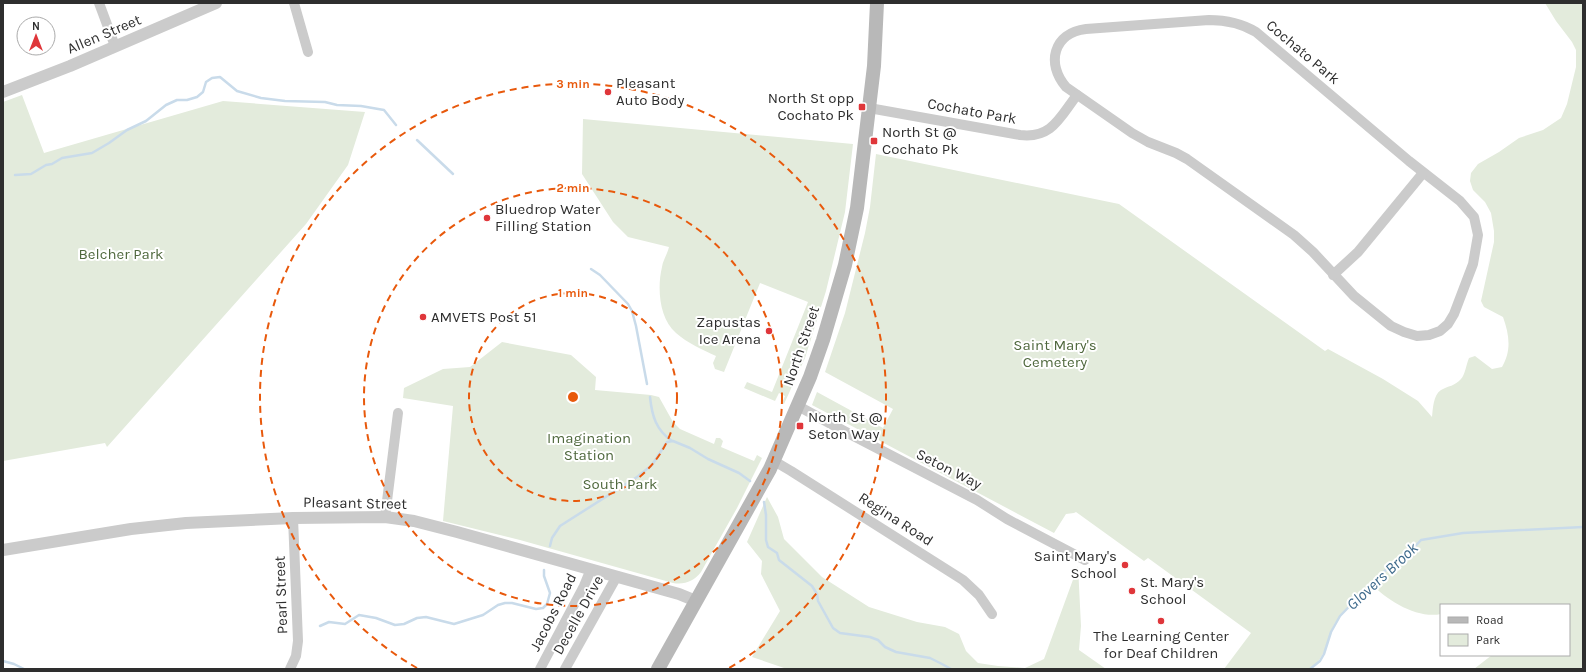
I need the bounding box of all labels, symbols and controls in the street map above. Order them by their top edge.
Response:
street label: Allen Street [64,10,144,58]
north arrow [16,16,56,56]
street label: Cochato Park [1263,16,1343,88]
text: N [32,20,40,33]
place label: Pleasant Auto Body [616,74,685,109]
text: 3 min [556,77,590,91]
marker: Pleasant Auto Body [603,87,613,97]
place label: North St opp Cochato Pk [768,89,854,124]
street label: Cochato Park [926,94,1018,128]
marker: North St opp Cochato Pk [857,102,867,112]
place label: North St @ Cochato Pk [882,123,959,158]
marker: North St @ Cochato Pk [869,136,879,146]
text: 2 min [556,181,590,195]
place label: Bluedrop Water Filling Station [495,200,601,235]
marker: Bluedrop Water Filling Station [482,213,492,223]
park label: Belcher Park [78,245,164,263]
text: 1 min [558,286,588,300]
street label: North Street [779,303,823,388]
place label: AMVETS Post 51 [431,308,536,326]
marker: AMVETS Post 51 [418,312,428,322]
place label: Zapustas Ice Arena [696,313,761,348]
marker: Zapustas Ice Arena [764,326,774,336]
park label: Saint Mary's Cemetery [1013,336,1097,371]
centre of rings [566,390,580,404]
place label: North St @ Seton Way [808,408,882,443]
marker: North St @ Seton Way [795,421,805,431]
park label: Imagination Station [547,429,631,464]
street label: Seton Way [913,445,985,493]
park label: South Park [582,475,658,493]
street label: Regina Road [855,488,937,550]
street label: Pleasant Street [303,493,408,513]
water label: Glovers Brook [1342,538,1422,614]
place label: Saint Mary's School [1034,547,1117,582]
street label: Pearl Street [271,555,291,635]
marker: Saint Mary's School [1120,560,1130,570]
street label: Jacobs Road [526,570,580,654]
street label: Decelle Drive [549,572,607,658]
place label: St. Mary's School [1140,573,1204,608]
marker: St. Mary's School [1127,586,1137,596]
legend [1440,604,1570,656]
text: Road [1476,613,1504,627]
marker: The Learning Center for Deaf Children [1156,616,1166,626]
place label: The Learning Center for Deaf Children [1093,627,1229,662]
text: Park [1476,633,1501,647]

